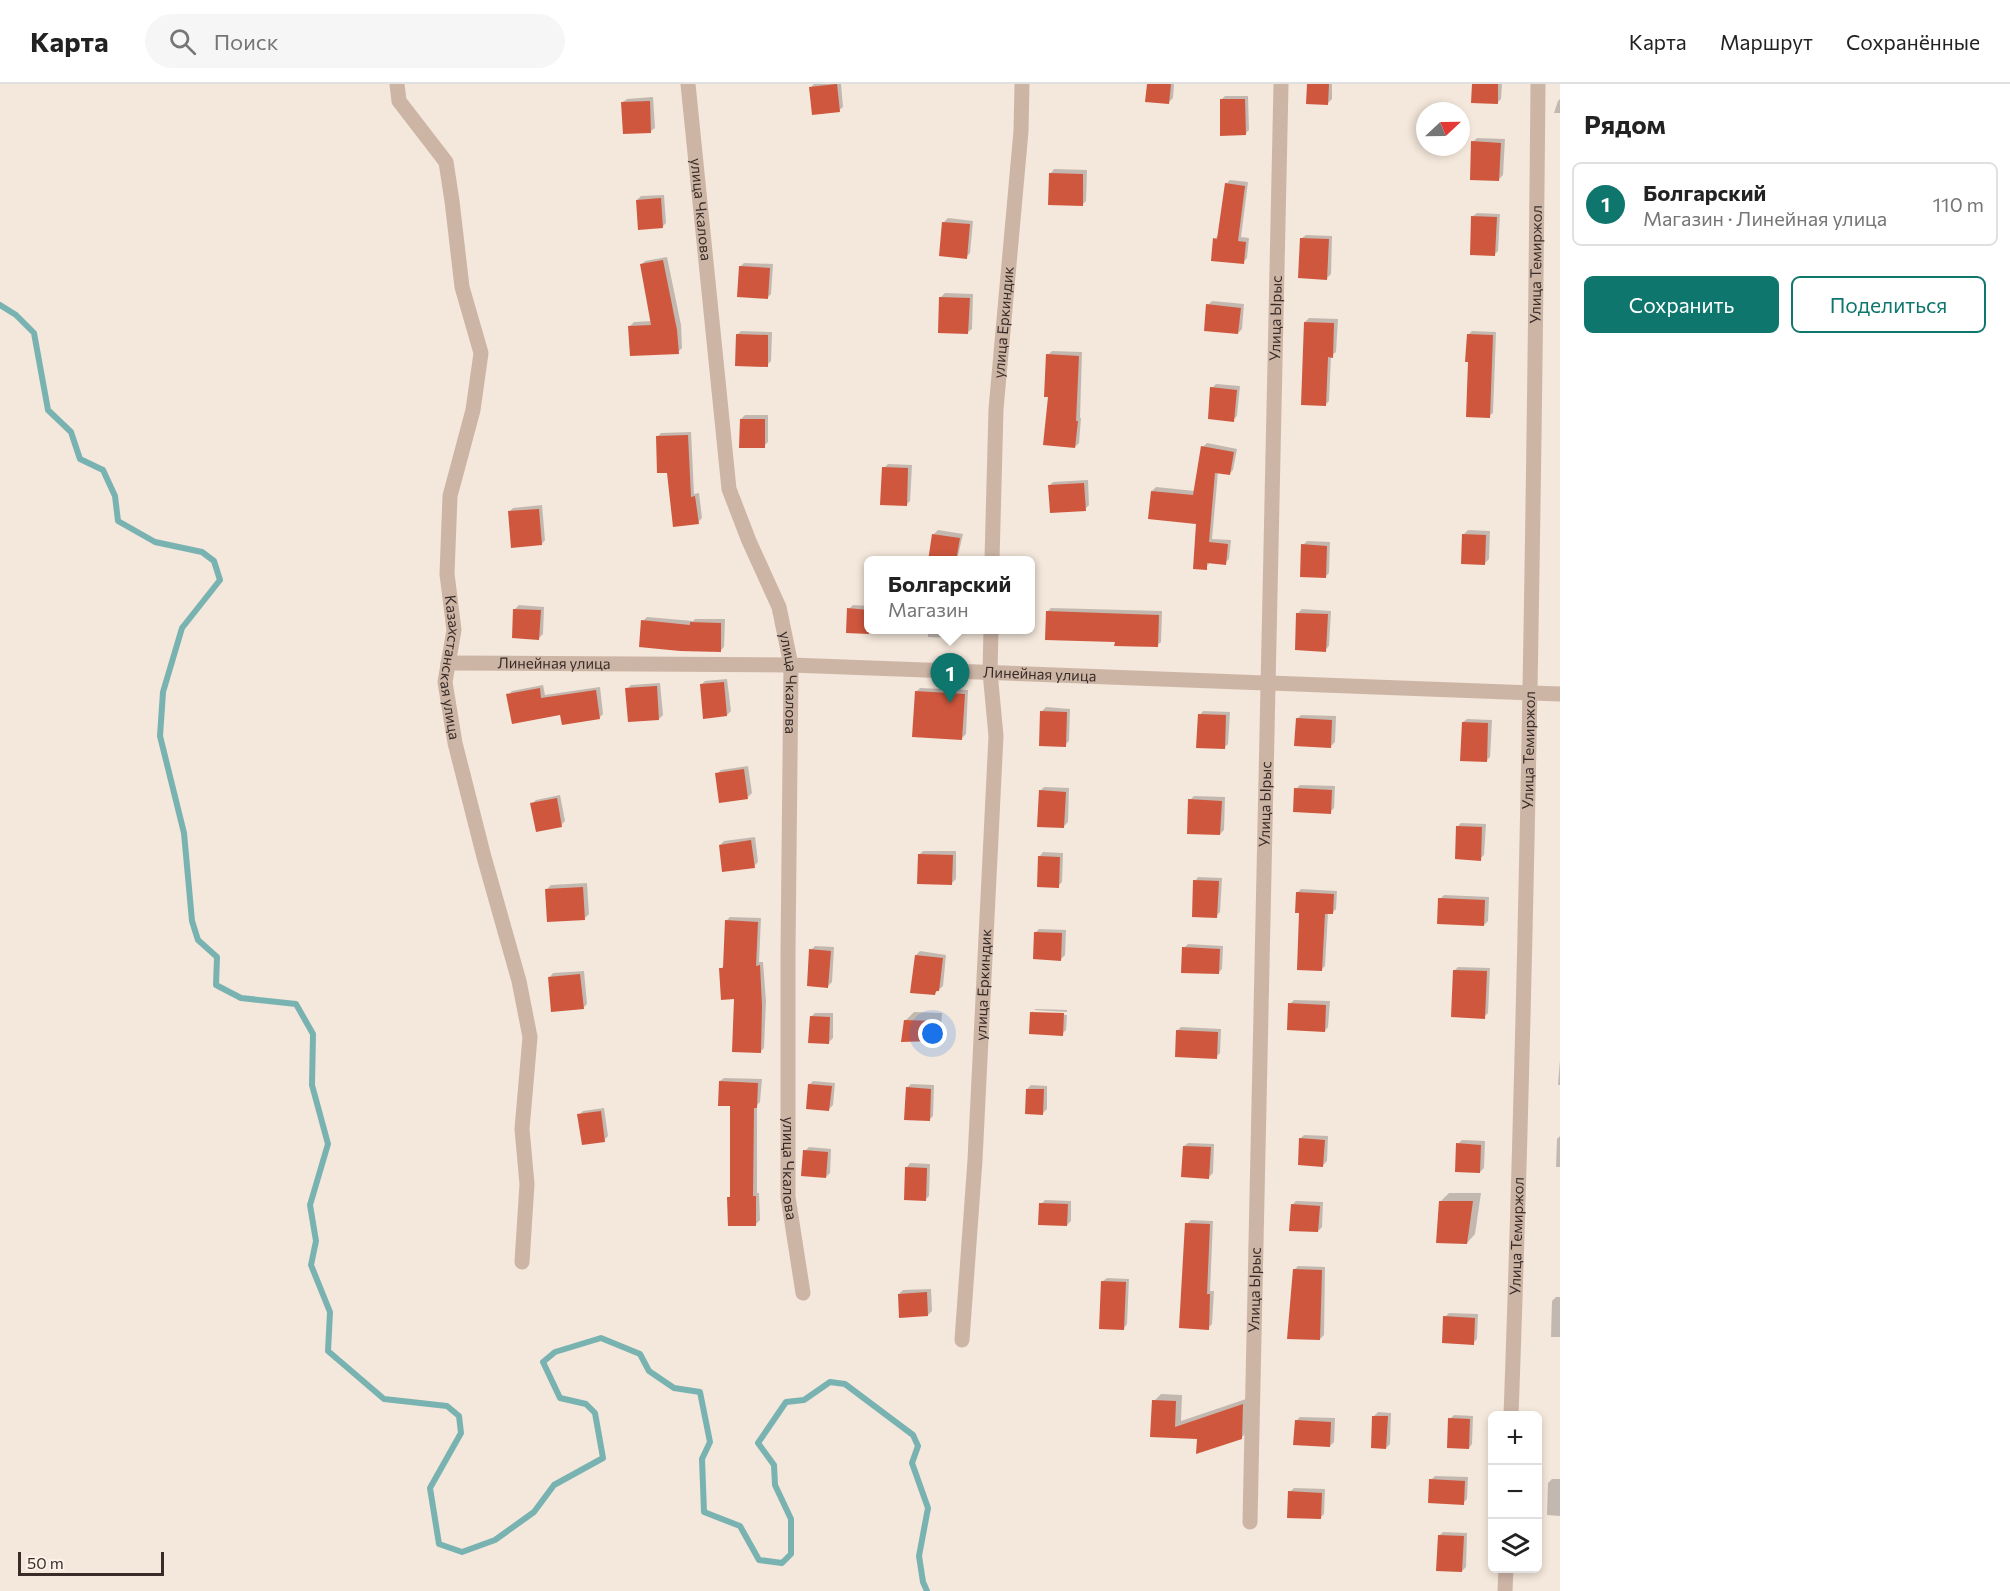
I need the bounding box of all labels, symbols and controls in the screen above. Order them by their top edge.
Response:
search box [145,14,565,68]
text: Карта [30,24,109,58]
icon: search [166,25,199,58]
text: Поиск [214,28,278,55]
text: Карта [1629,29,1687,54]
text: Маршрут [1720,29,1813,54]
text: Сохранённые [1846,29,1980,54]
north arrow [1416,102,1470,156]
text: Рядом [1584,108,1666,139]
street label: улица Чкалова [688,157,716,262]
text: Болгарский [1643,179,1766,206]
text: 1 [1601,192,1610,216]
text: 110 m [1933,192,1984,216]
street label: Улица Темиржол [1526,205,1545,324]
text: Магазин · Линейная улица [1643,206,1887,230]
street label: улица Еркиндик [989,266,1017,379]
street label: Улица Ырыс [1265,275,1285,361]
button: Сохранить [1584,276,1779,333]
button: Поделиться [1791,276,1986,333]
popup [864,556,1035,634]
text: Болгарский [888,570,1011,597]
street label: Казахстанская улица [437,594,464,741]
text: Магазин [888,597,969,621]
street label: улица Чкалова [776,630,801,734]
street label: Линейная улица [497,653,611,672]
pin: 1 [930,654,970,703]
street label: Линейная улица [983,662,1097,685]
street label: Улица Темиржол [1518,691,1538,810]
street label: Улица Ырыс [1255,761,1274,847]
street label: улица Еркиндик [971,928,994,1041]
your location [918,1019,947,1048]
street label: улица Чкалова [780,1117,801,1221]
street label: Улица Темиржол [1505,1177,1527,1296]
street label: Улица Ырыс [1244,1247,1264,1333]
map controls [1488,1411,1542,1573]
button: + [1488,1411,1542,1465]
button: − [1488,1465,1542,1519]
button: layers [1488,1519,1542,1573]
scale bar [18,1549,164,1576]
text: 50 m [27,1553,64,1572]

